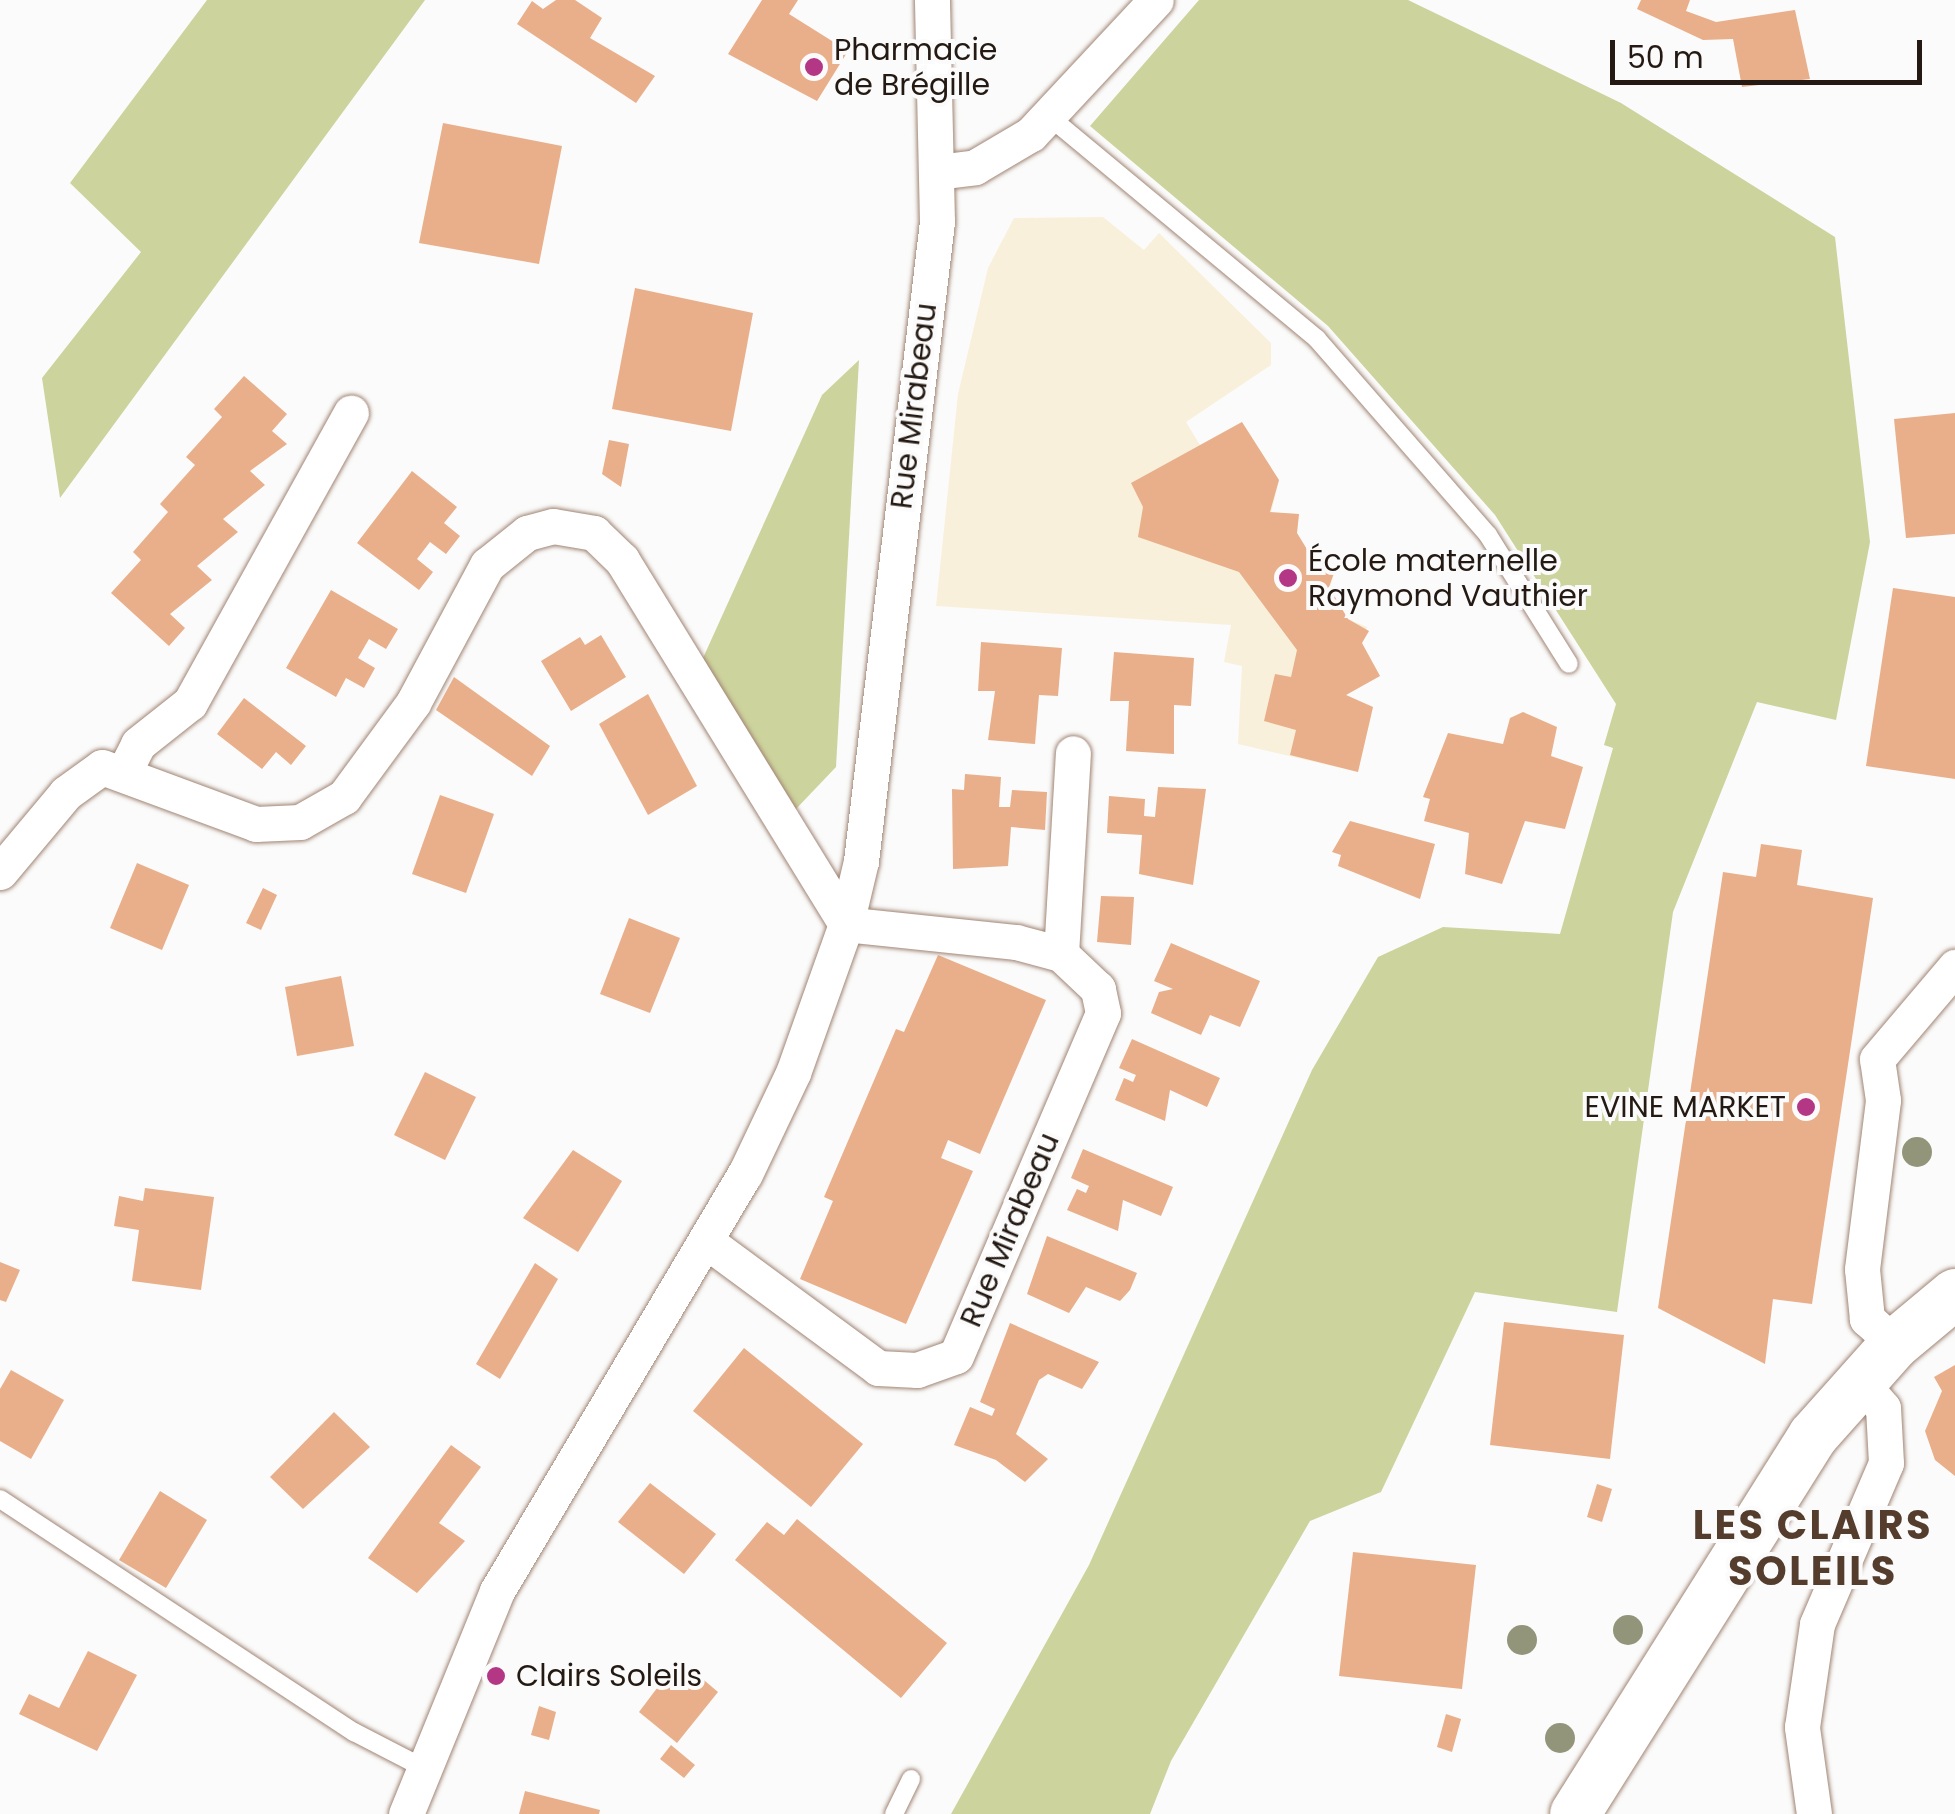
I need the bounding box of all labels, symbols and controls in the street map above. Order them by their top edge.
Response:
scale bar [1615,20,1928,82]
place label: Pharmacie de Brégille [834,32,997,102]
text: 50 m [1627,36,1704,79]
marker: Pharmacie de Brégille [803,56,825,78]
street label: Rue Mirabeau [884,301,944,511]
place label: École maternelle Raymond Vauthier [1308,543,1588,614]
marker: École maternelle Raymond Vauthier [1277,567,1299,589]
place label: EVINE MARKET [1585,1089,1786,1125]
marker: EVINE MARKET [1795,1096,1817,1118]
street label: Rue Mirabeau [953,1128,1067,1332]
district label: LES CLAIRS SOLEILS [1693,1501,1933,1595]
place label: Clairs Soleils [516,1658,702,1694]
marker: Clairs Soleils [485,1665,507,1687]

